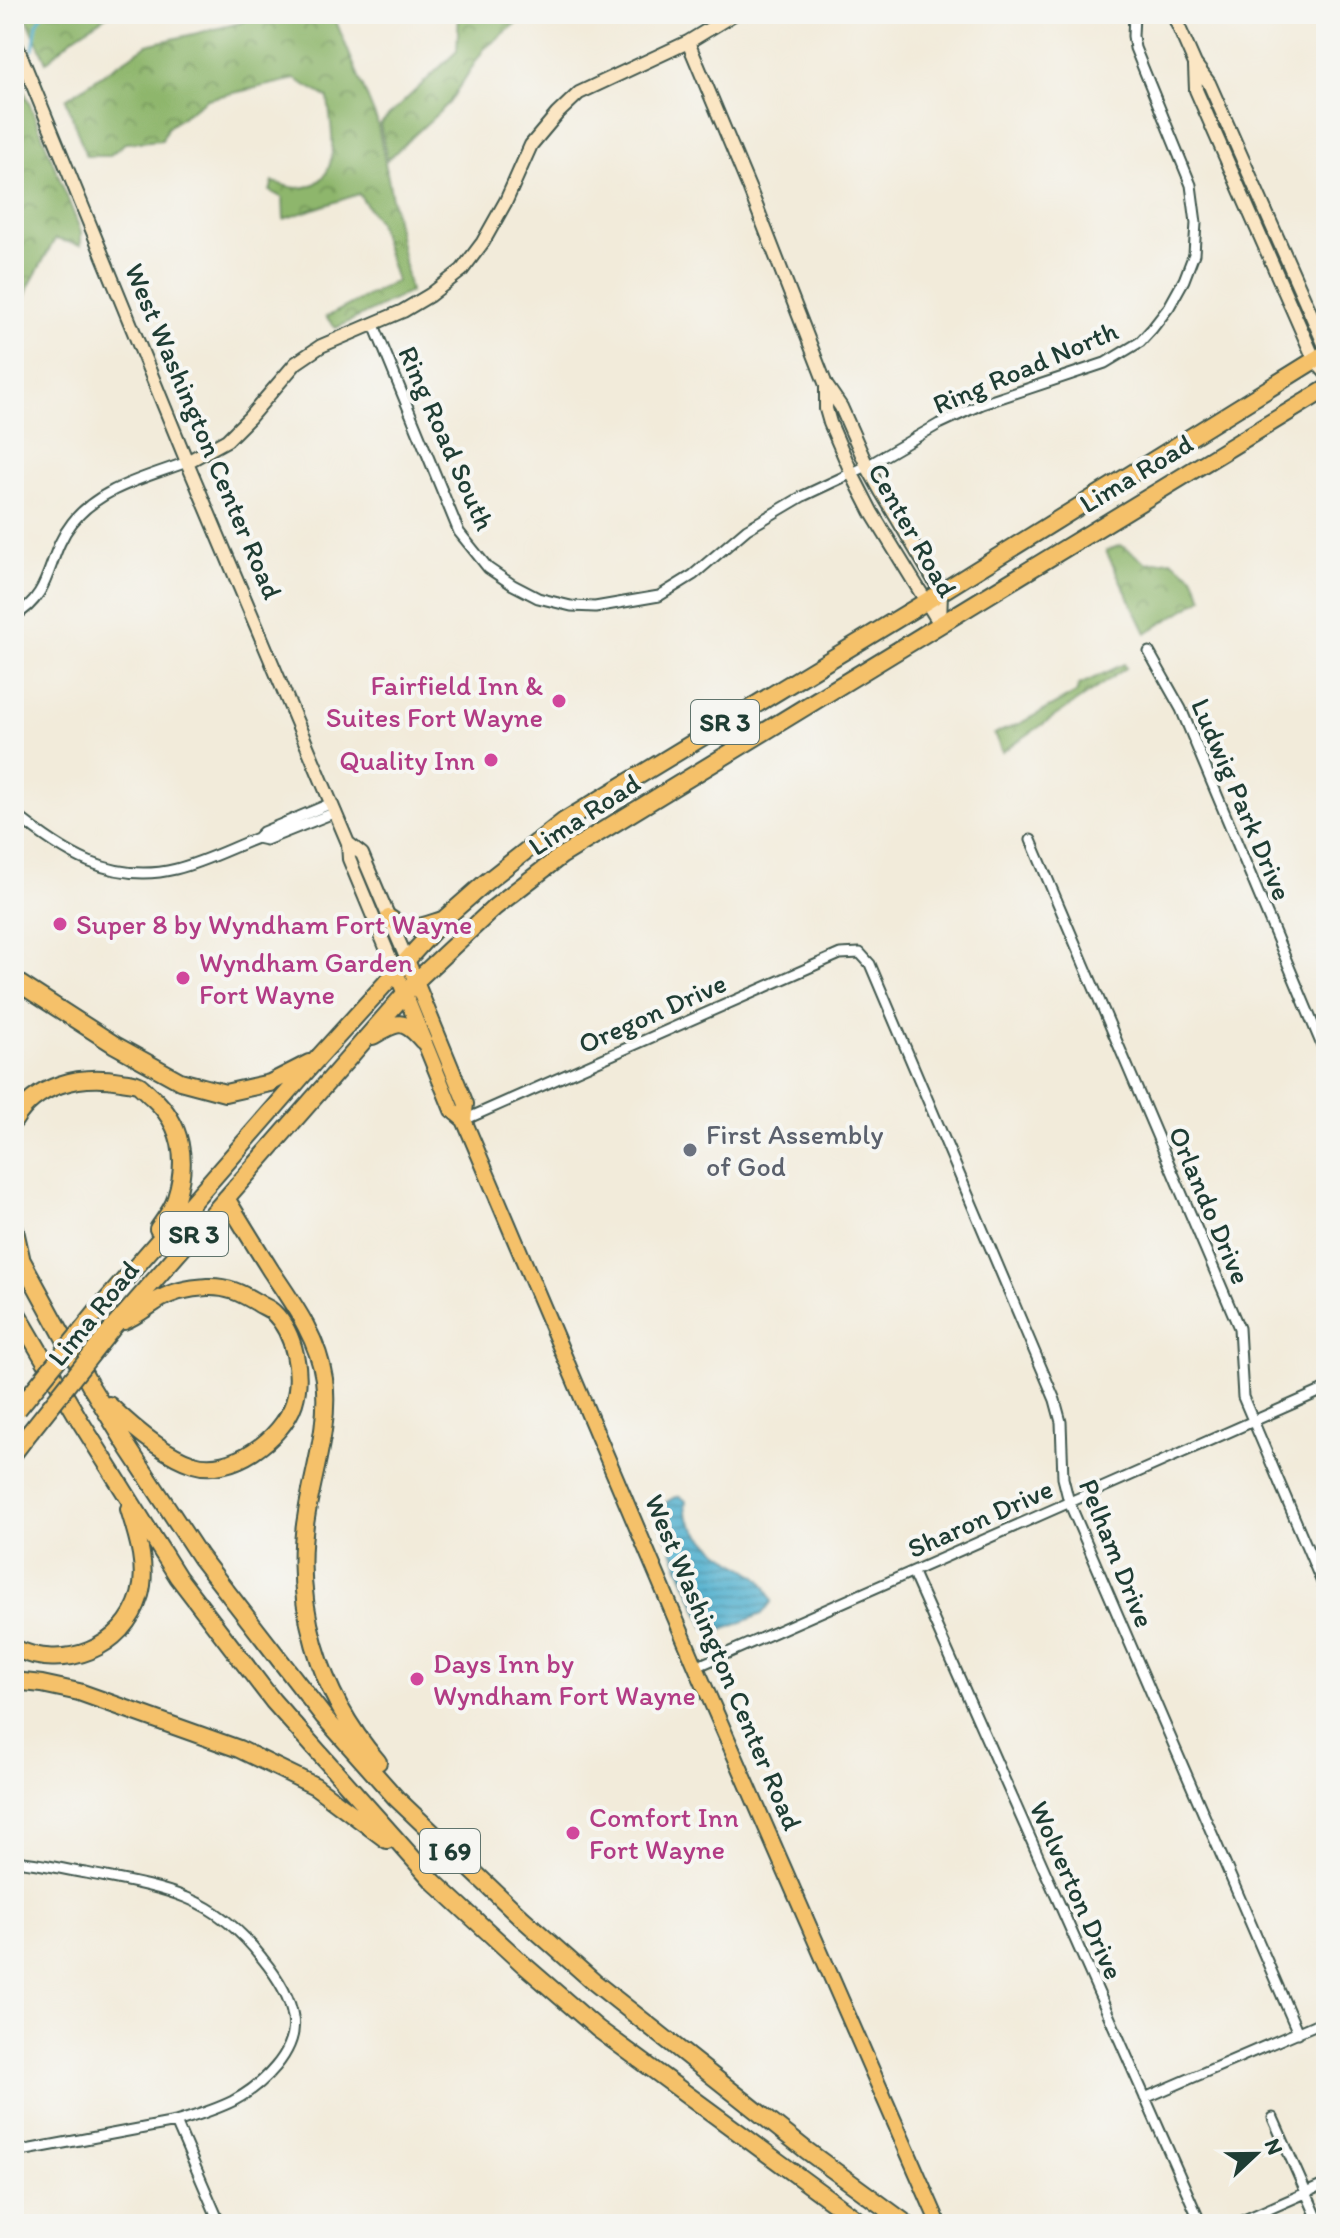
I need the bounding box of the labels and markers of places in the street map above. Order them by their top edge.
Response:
place label: Fairfield Inn & Suites Fort Wayne [326,668,543,734]
marker: Fairfield Inn & Suites Fort Wayne [550,692,568,710]
place label: Quality Inn [339,743,475,777]
marker: Quality Inn [482,751,500,769]
place label: Super 8 by Wyndham Fort Wayne [76,907,472,941]
marker: Super 8 by Wyndham Fort Wayne [51,915,69,933]
place label: Wyndham Garden Fort Wayne [199,945,413,1011]
marker: Wyndham Garden Fort Wayne [174,969,192,987]
place label: First Assembly of God [706,1117,883,1183]
marker: First Assembly of God [681,1141,699,1159]
place label: Days Inn by Wyndham Fort Wayne [433,1646,696,1712]
marker: Days Inn by Wyndham Fort Wayne [408,1670,426,1688]
place label: Comfort Inn Fort Wayne [589,1800,739,1866]
marker: Comfort Inn Fort Wayne [564,1824,582,1842]

